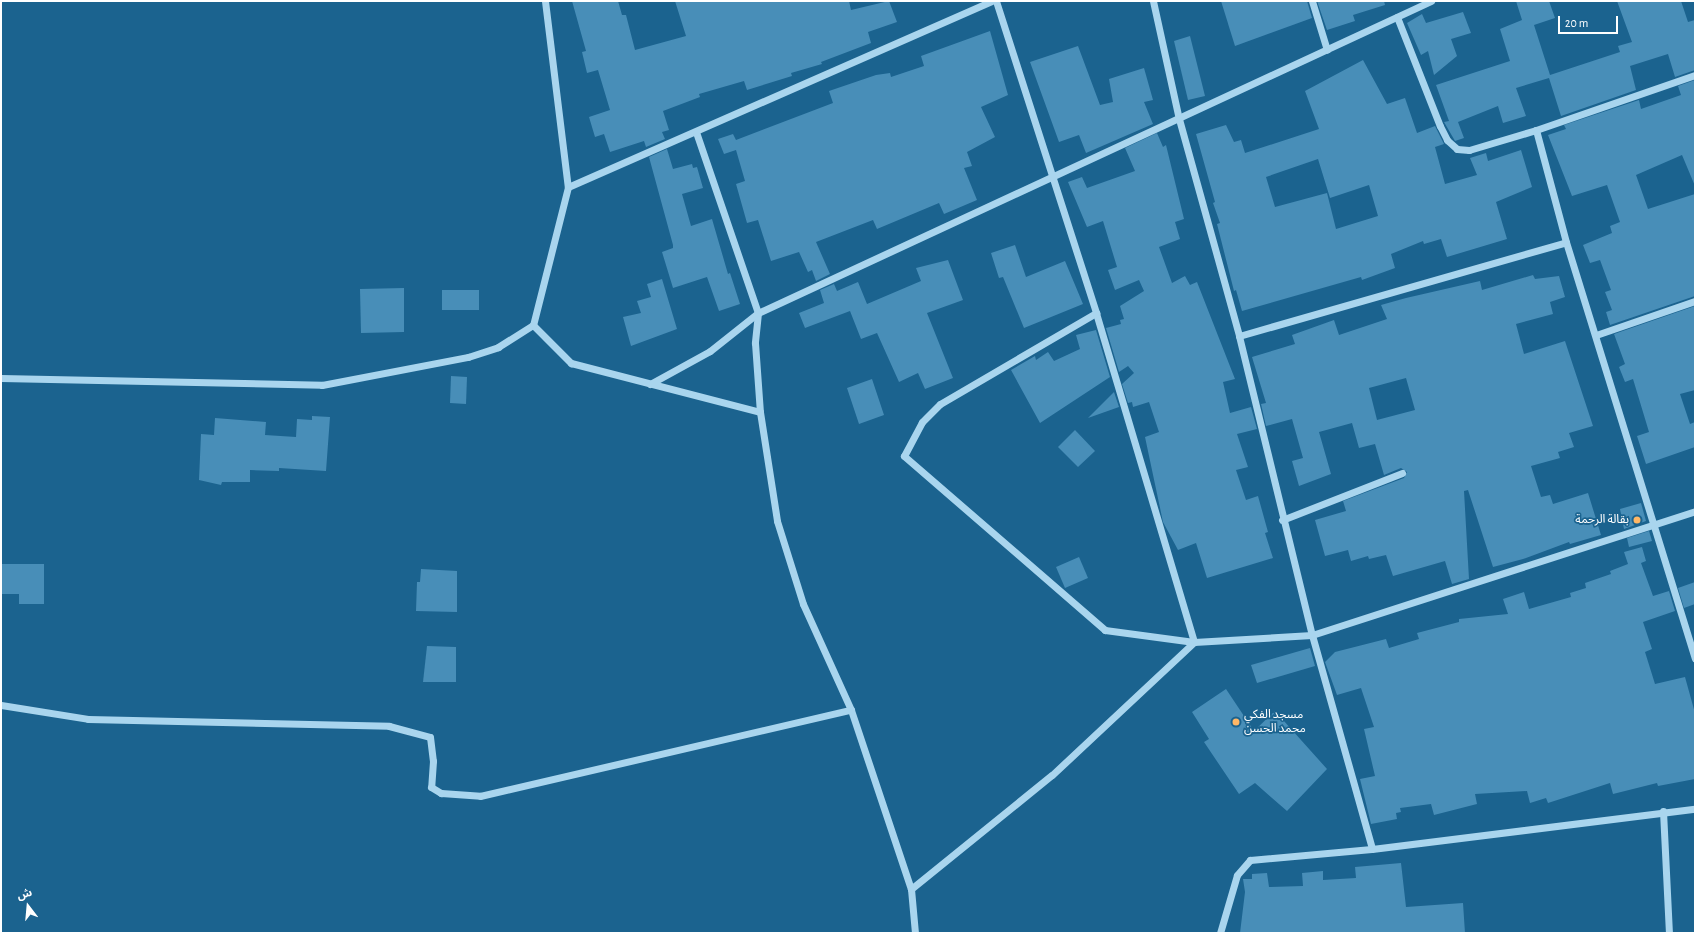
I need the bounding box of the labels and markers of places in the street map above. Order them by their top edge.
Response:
place label: بقالة الرحمة [1575,513,1629,527]
marker: بقالة الرحمة [1632,515,1642,525]
place label: مسجد الفكي محمد الحسن [1244,708,1306,736]
marker: مسجد الفكي محمد الحسن [1231,717,1241,727]

